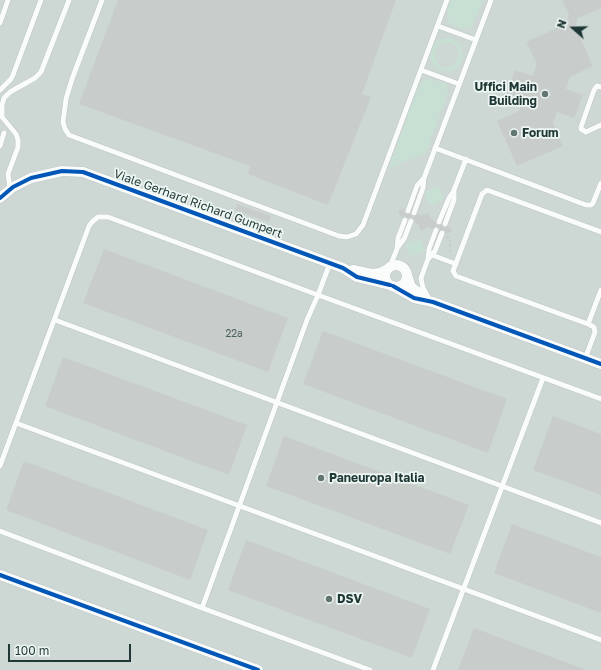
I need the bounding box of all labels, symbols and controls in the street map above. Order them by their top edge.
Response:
north arrow [553,8,593,48]
text: N [554,18,569,30]
place label: Uffici Main Building [475,80,537,108]
marker: Uffici Main Building [540,89,550,99]
place label: Forum [522,126,559,140]
marker: Forum [509,128,519,138]
street label: Viale Gerhard Richard Gumpert [112,167,284,241]
house number: 22a [225,328,243,340]
place label: Paneuropa Italia [329,471,424,485]
marker: Paneuropa Italia [316,473,326,483]
place label: DSV [337,592,362,606]
marker: DSV [324,594,334,604]
scale bar [10,636,133,662]
text: 100 m [15,643,49,658]

